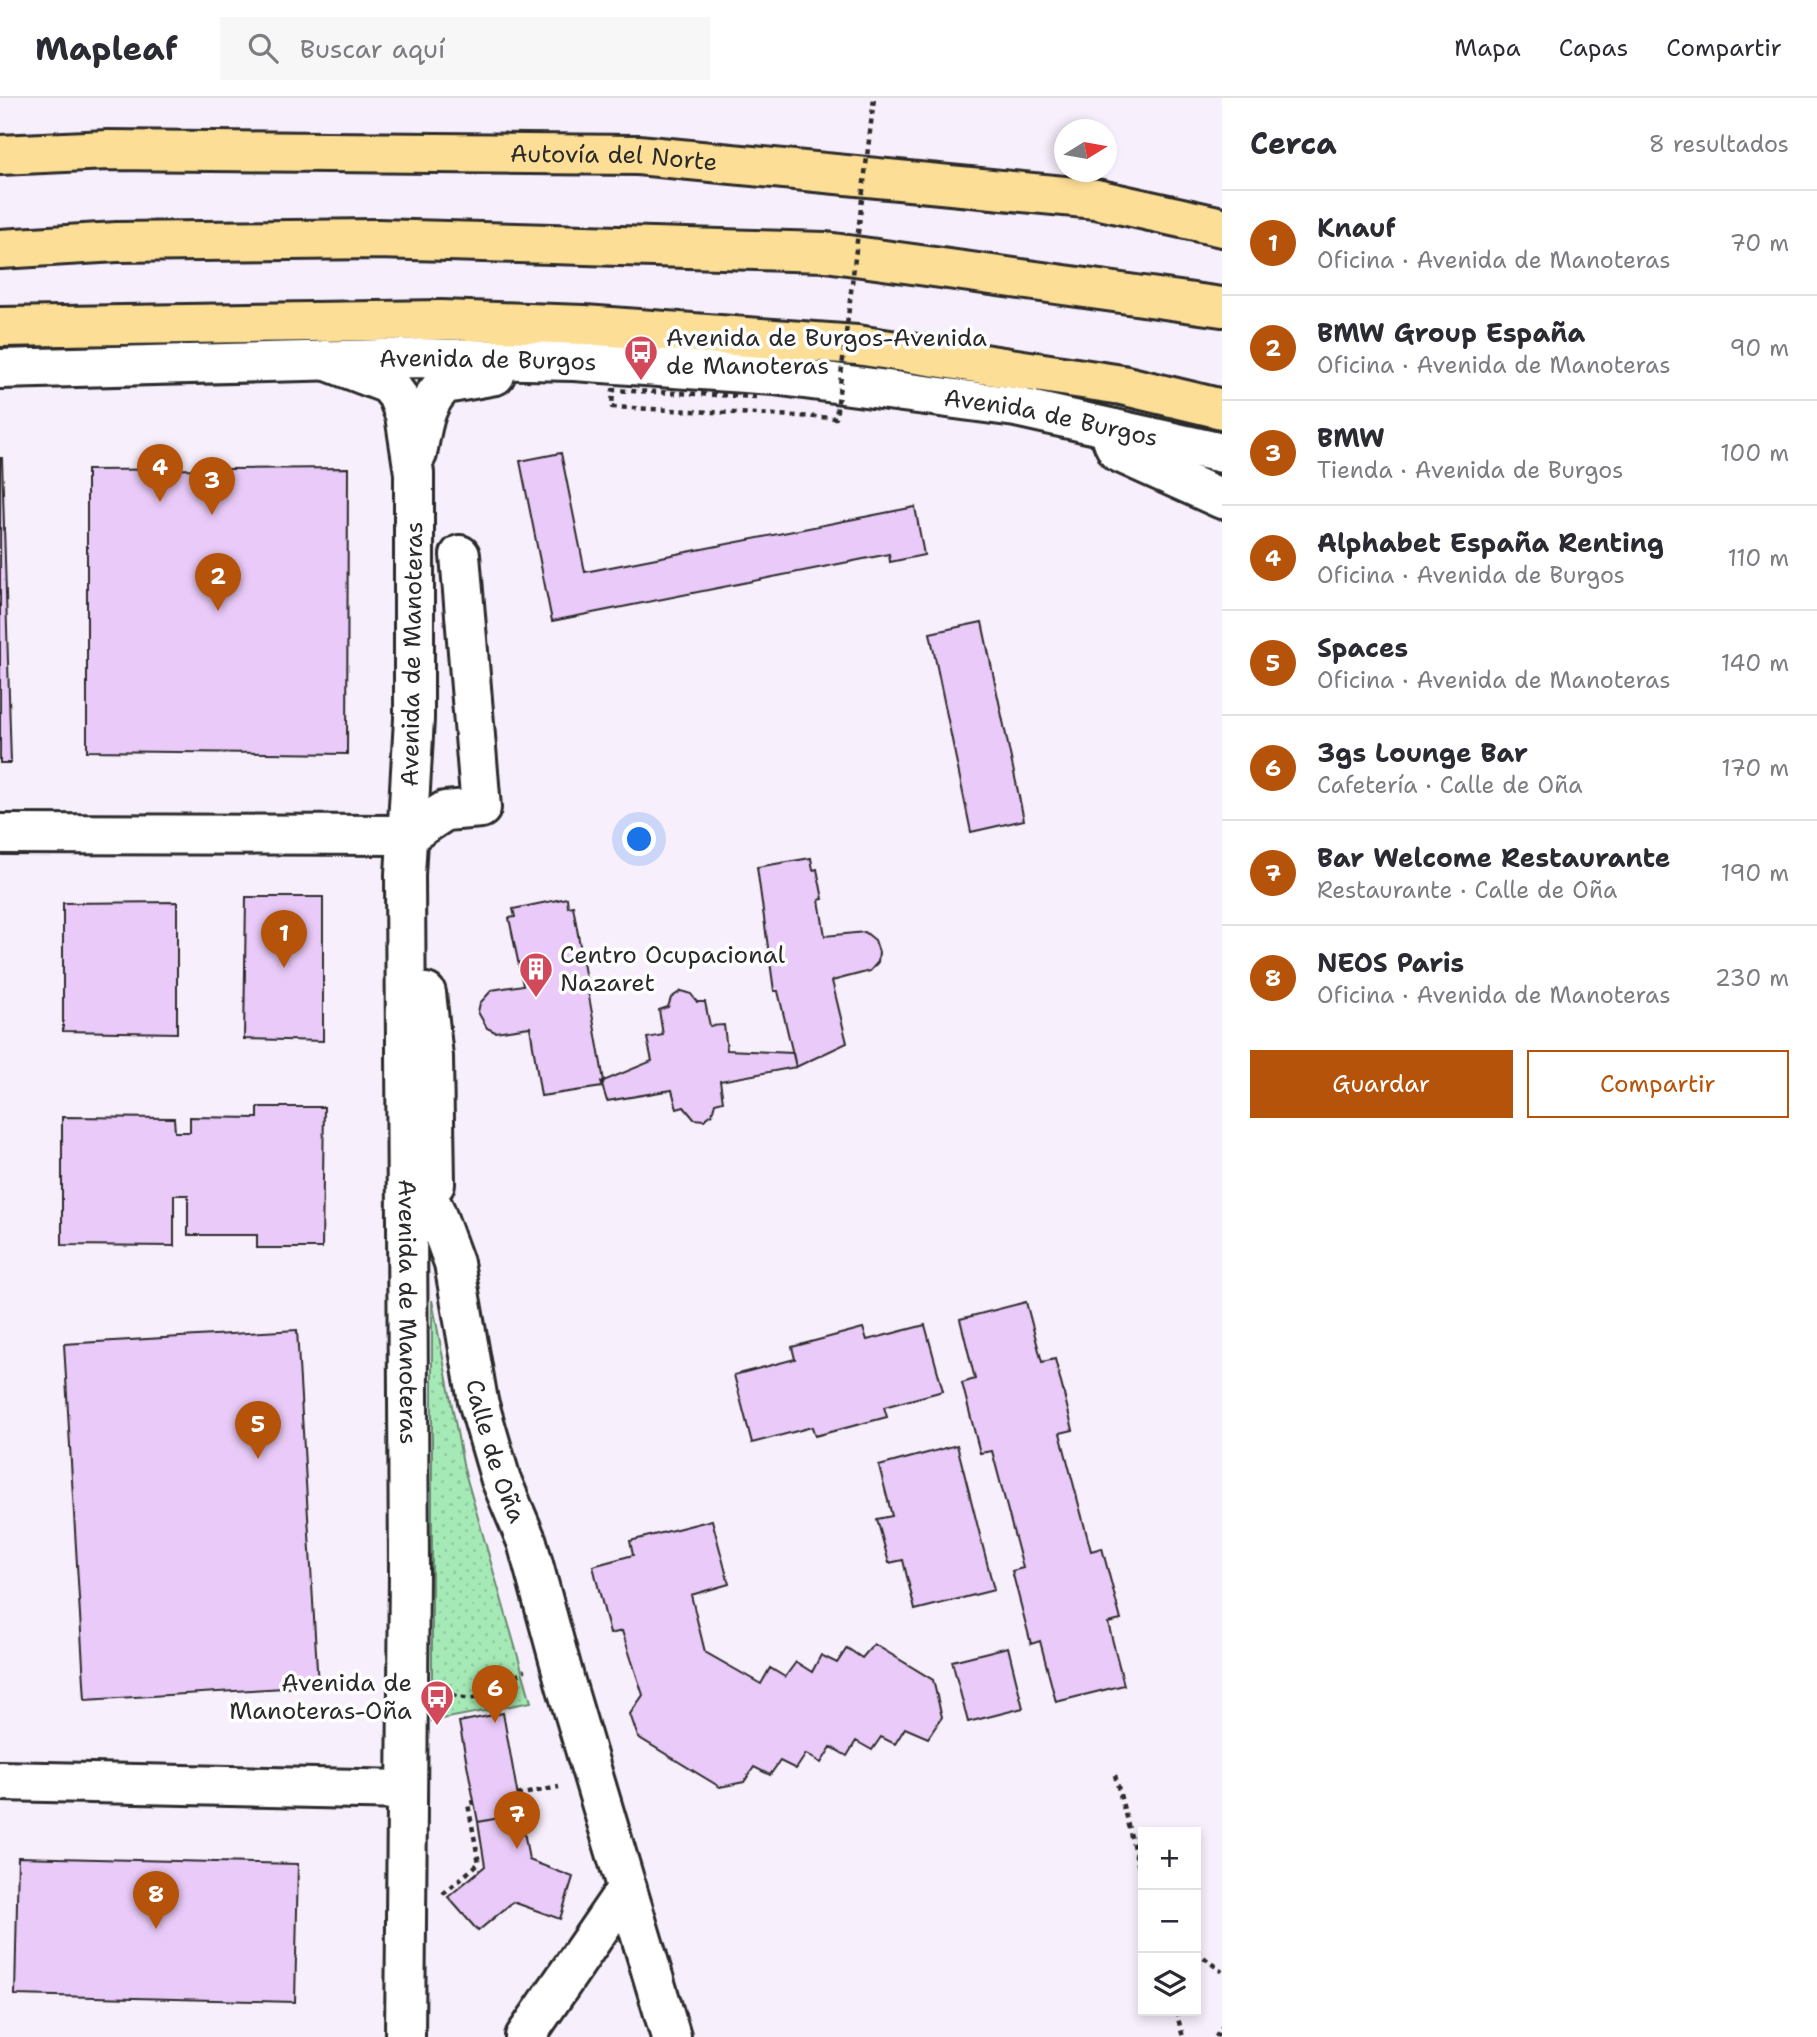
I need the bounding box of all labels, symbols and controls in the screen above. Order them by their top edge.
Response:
search box [220,17,710,80]
text: Mapleaf [35,26,178,71]
icon: search [244,29,282,67]
text: Buscar aquí [300,31,445,66]
text: Mapa [1454,32,1521,64]
text: Capas [1559,32,1628,64]
text: Compartir [1666,32,1782,64]
north arrow [1054,119,1117,182]
text: Cerca [1250,123,1337,164]
text: 8 resultados [1649,129,1789,159]
street label: Autovía del Norte [510,138,719,179]
text: Knauf [1317,210,1396,245]
text: 1 [1268,228,1278,258]
text: 70 m [1730,228,1789,258]
text: Oficina · Avenida de Manoteras [1317,245,1671,275]
text: BMW Group España [1317,315,1585,350]
place label: Avenida de Burgos-Avenida de Manoteras [666,322,987,382]
bus stop icon: Avenida de Burgos-Avenida de Manoteras [622,333,660,382]
text: 2 [1265,333,1281,363]
text: 90 m [1729,333,1789,363]
street label: Avenida de Burgos [379,342,598,379]
text: Oficina · Avenida de Manoteras [1317,350,1671,380]
street label: Avenida de Burgos [942,382,1161,454]
text: BMW [1317,420,1385,455]
text: 3 [1265,438,1281,468]
text: 100 m [1720,438,1789,468]
pin: 4 [137,444,183,502]
text: Tienda · Avenida de Burgos [1317,455,1623,485]
pin: 3 [189,457,235,515]
street label: Avenida de Manoteras [394,521,430,787]
text: Alphabet España Renting [1317,525,1664,560]
text: 4 [1265,543,1281,573]
text: 110 m [1727,543,1789,573]
pin: 2 [195,553,241,611]
text: Oficina · Avenida de Burgos [1317,560,1625,590]
text: Spaces [1317,630,1408,665]
text: 5 [1266,648,1280,678]
text: 140 m [1721,648,1789,678]
text: Oficina · Avenida de Manoteras [1317,665,1671,695]
text: 3gs Lounge Bar [1317,735,1528,770]
text: 6 [1265,753,1281,783]
text: 170 m [1721,753,1789,783]
text: Cafetería · Calle de Oña [1317,770,1582,800]
your location [622,822,656,856]
text: Bar Welcome Restaurante [1317,840,1670,875]
text: 7 [1265,858,1281,888]
text: 190 m [1721,858,1789,888]
text: Restaurante · Calle de Oña [1317,875,1617,905]
pin: 1 [261,910,307,968]
place label: Centro Ocupacional Nazaret [560,939,786,999]
text: NEOS Paris [1317,945,1464,980]
building icon: Centro Ocupacional Nazaret [517,950,555,999]
text: 8 [1265,963,1281,993]
text: 230 m [1715,963,1789,993]
text: Oficina · Avenida de Manoteras [1317,980,1671,1010]
button: Guardar [1250,1050,1513,1118]
button: Compartir [1527,1050,1789,1118]
street label: Avenida de Manoteras [391,1179,424,1445]
street label: Calle de Oña [459,1377,533,1528]
pin: 5 [235,1401,281,1459]
pin: 6 [472,1665,518,1723]
place label: Avenida de Manoteras-Oña [229,1667,412,1727]
bus stop icon: Avenida de Manoteras-Oña [418,1678,456,1727]
pin: 7 [494,1791,540,1849]
map controls [1138,1827,1201,2016]
button: + [1138,1827,1201,1890]
pin: 8 [133,1871,179,1929]
button: − [1138,1890,1201,1953]
button: layers [1138,1953,1201,2016]

